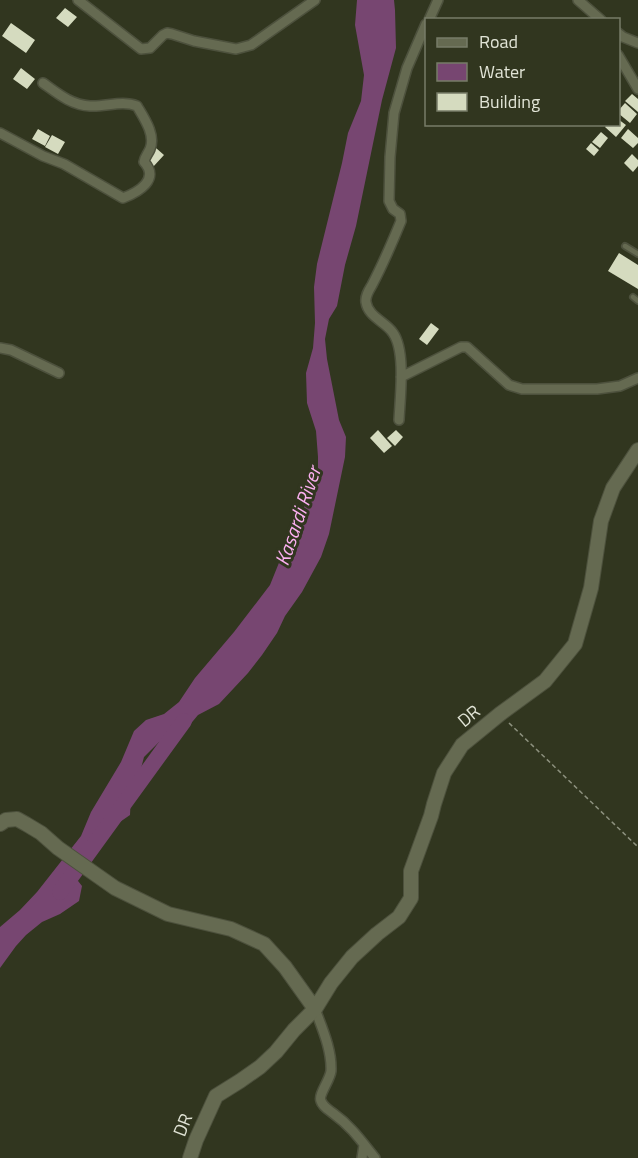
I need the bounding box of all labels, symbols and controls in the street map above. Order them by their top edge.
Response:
legend [425,18,620,126]
text: Road [479,28,518,55]
text: Water [479,58,525,85]
text: Building [479,88,540,115]
water label: Kasardi River [266,460,330,570]
street label: DR [451,698,486,733]
street label: DR [166,1109,199,1140]

